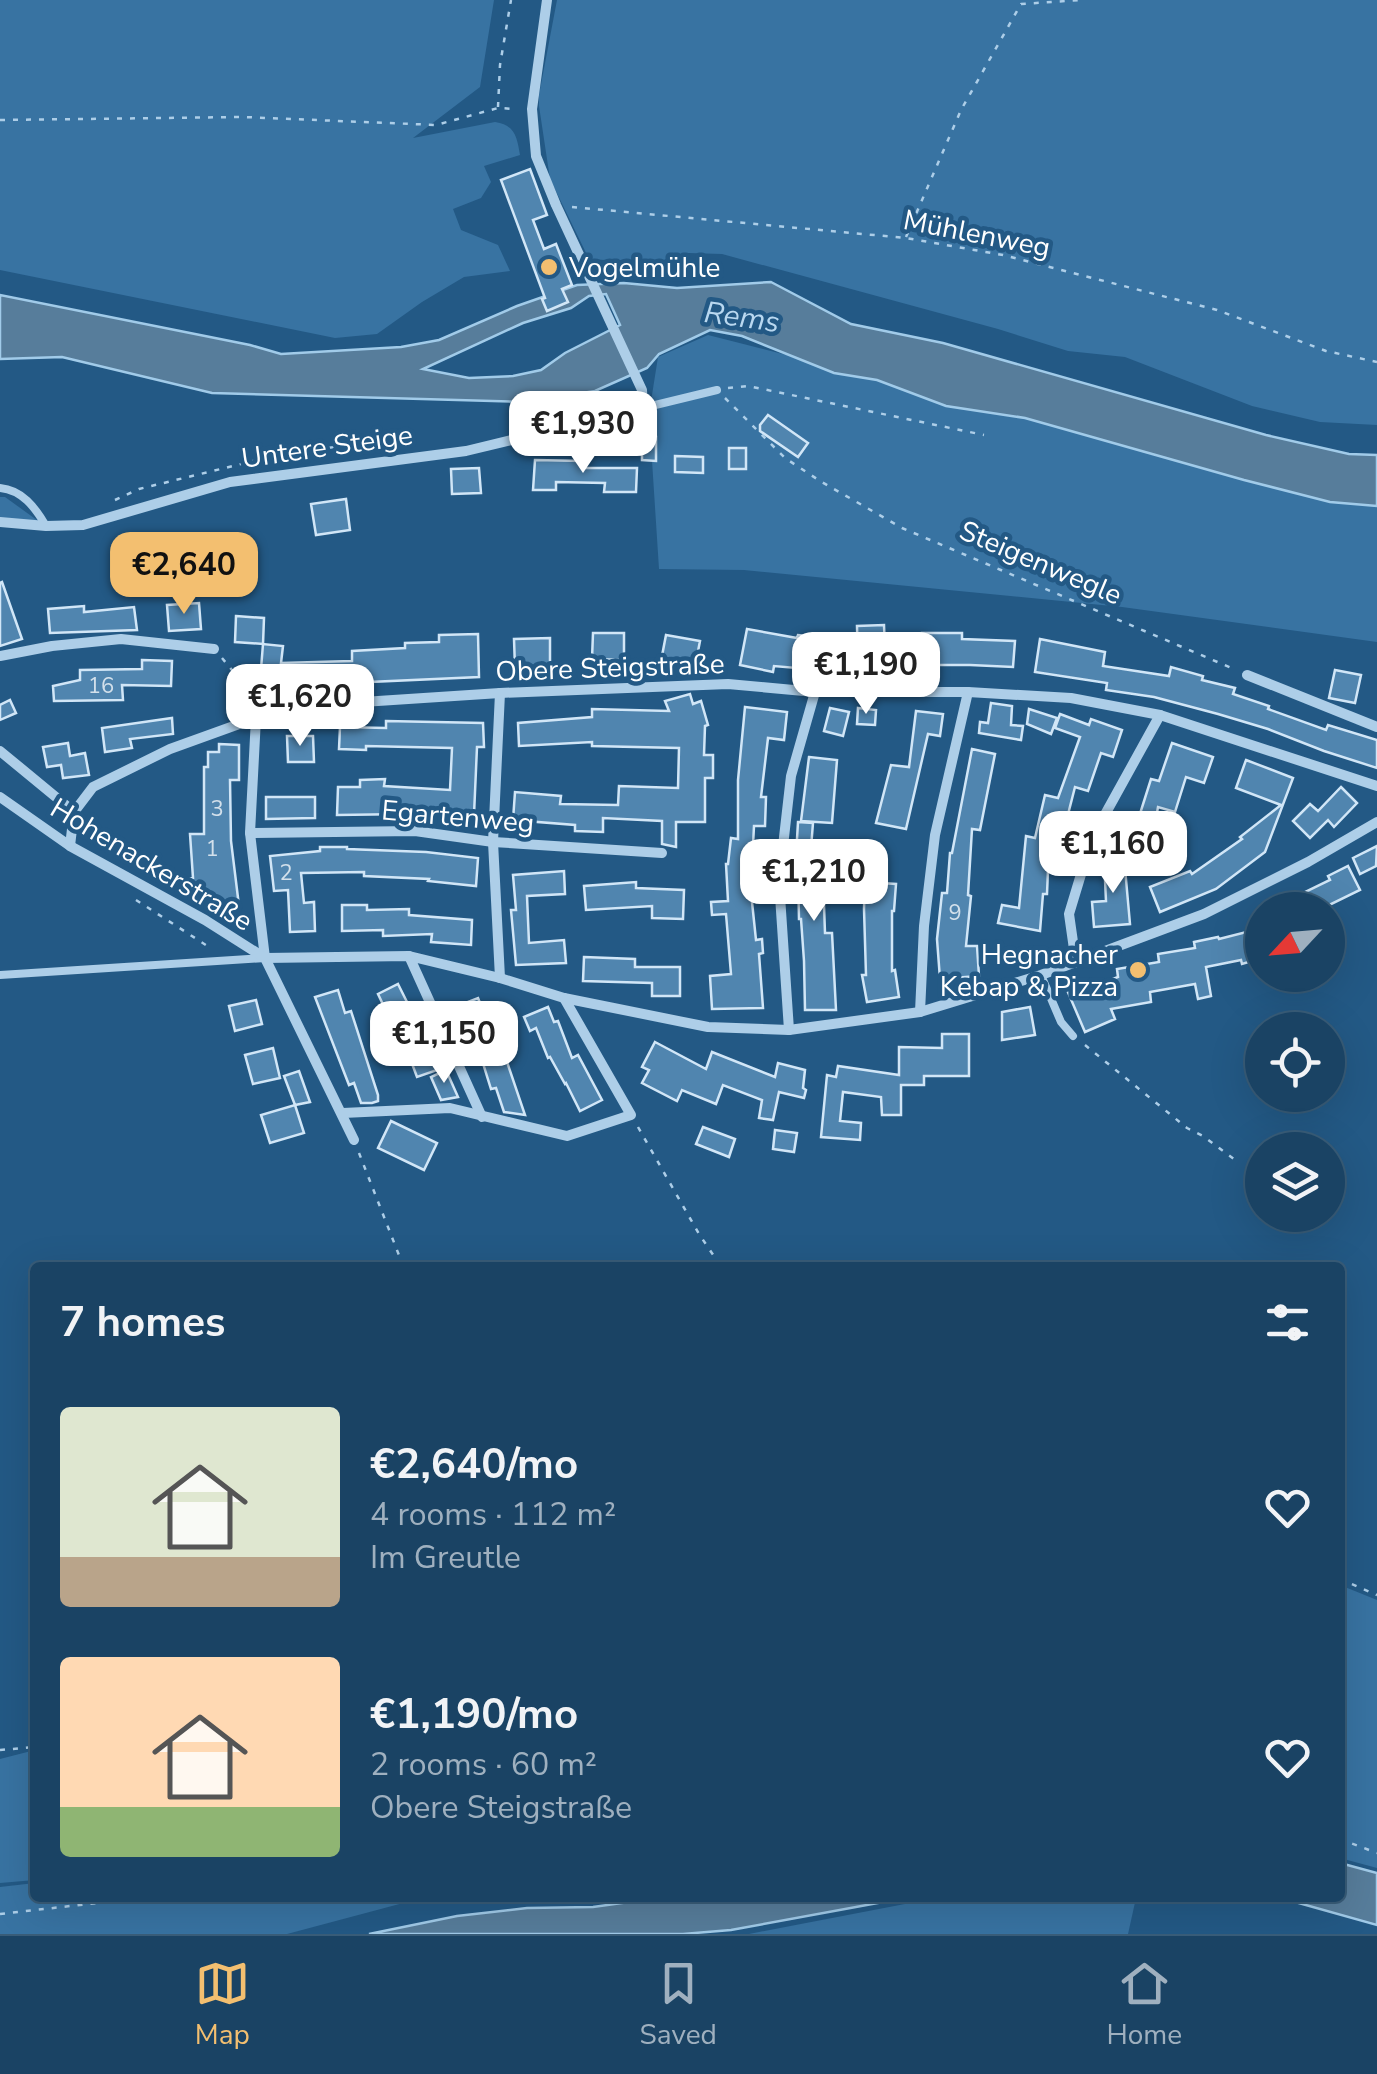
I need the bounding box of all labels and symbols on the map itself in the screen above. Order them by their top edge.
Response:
street label: Mühlenweg [900,201,1054,267]
place label: Vogelmühle [568,249,720,287]
marker: Vogelmühle [538,256,560,278]
water label: Rems [702,292,782,343]
pin: €1,930 [502,391,664,476]
street label: Untere Steige [239,416,415,478]
street label: Steigenwegle [954,512,1128,614]
pin: €2,640 [103,532,265,617]
pin: €1,190 [785,632,947,717]
street label: Obere Steigstraße [495,645,725,691]
pin: €1,620 [219,664,381,749]
house number: 16 [88,671,114,701]
street label: Hohenackerstraße [43,789,260,940]
street label: Egartenweg [380,791,536,843]
house number: 3 [210,794,224,824]
pin: €1,160 [1032,811,1194,896]
house number: 1 [205,834,219,864]
pin: €1,210 [733,839,895,924]
house number: 2 [279,858,293,888]
north arrow [1245,892,1345,992]
house number: 9 [948,898,962,928]
place label: Hegnacher Kebap & Pizza [940,936,1118,1006]
marker: Hegnacher Kebap & Pizza [1127,959,1149,981]
pin: €1,150 [363,1001,525,1086]

